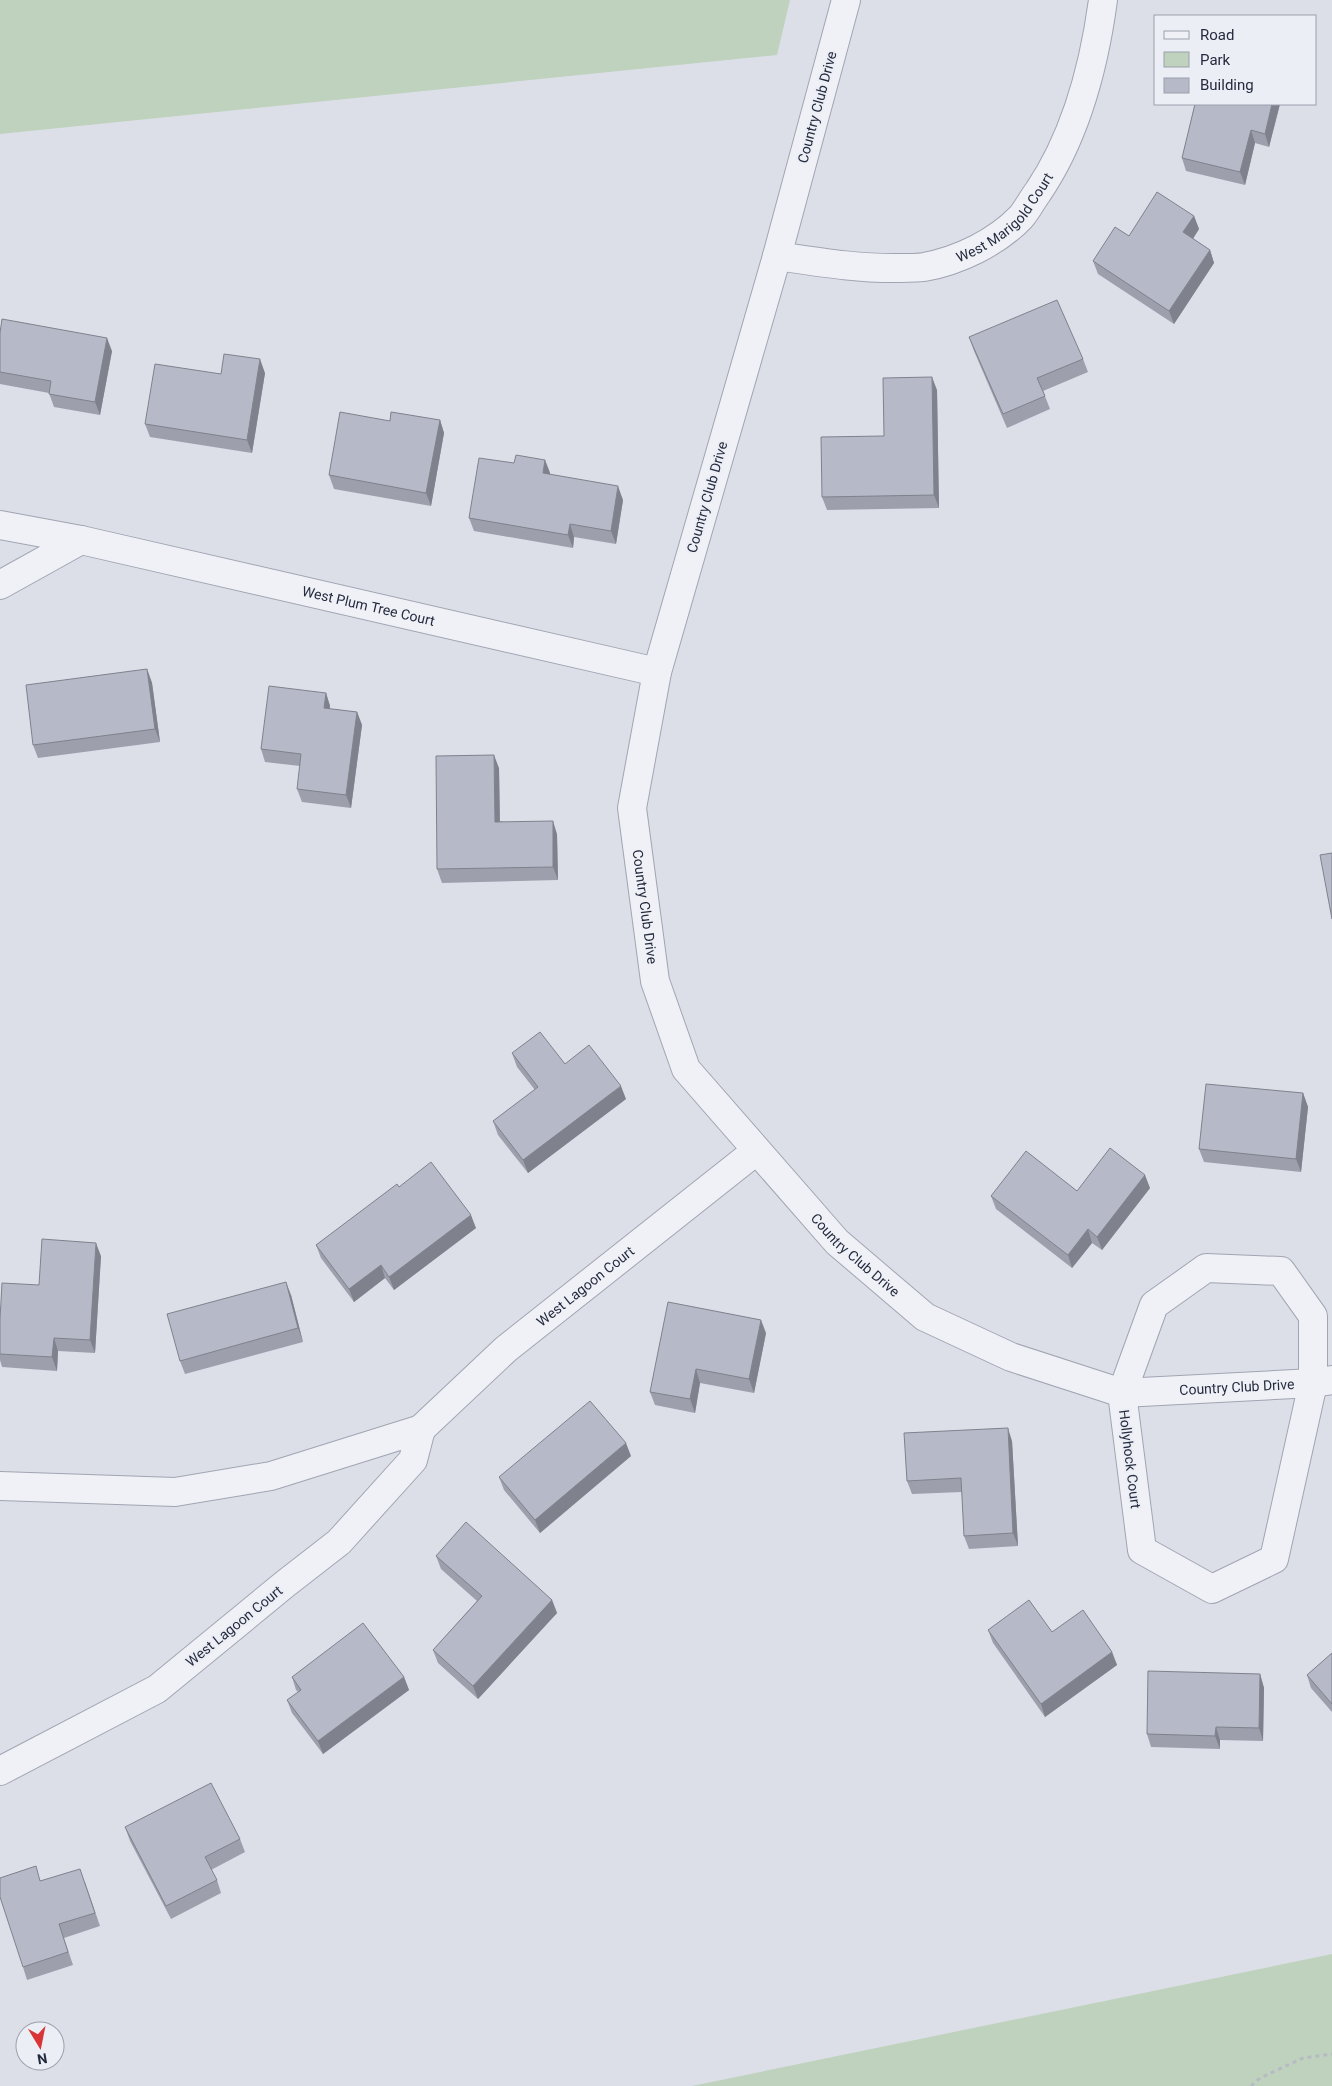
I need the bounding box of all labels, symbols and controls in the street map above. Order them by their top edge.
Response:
legend [1154,15,1317,105]
text: Road [1200,26,1234,44]
street label: Country Club Drive [794,49,840,165]
text: Park [1200,51,1231,69]
text: Building [1200,76,1254,94]
street label: West Marigold Court [954,170,1056,265]
street label: Country Club Drive [683,439,731,555]
street label: West Plum Tree Court [301,583,437,629]
street label: Country Club Drive [630,849,661,965]
street label: Country Club Drive [808,1210,903,1300]
street label: West Lagoon Court [533,1242,638,1330]
street label: Country Club Drive [1179,1376,1295,1398]
street label: Hollyhock Court [1116,1409,1144,1510]
street label: West Lagoon Court [182,1582,286,1670]
north arrow [15,2021,65,2071]
text: N [36,2050,49,2068]

